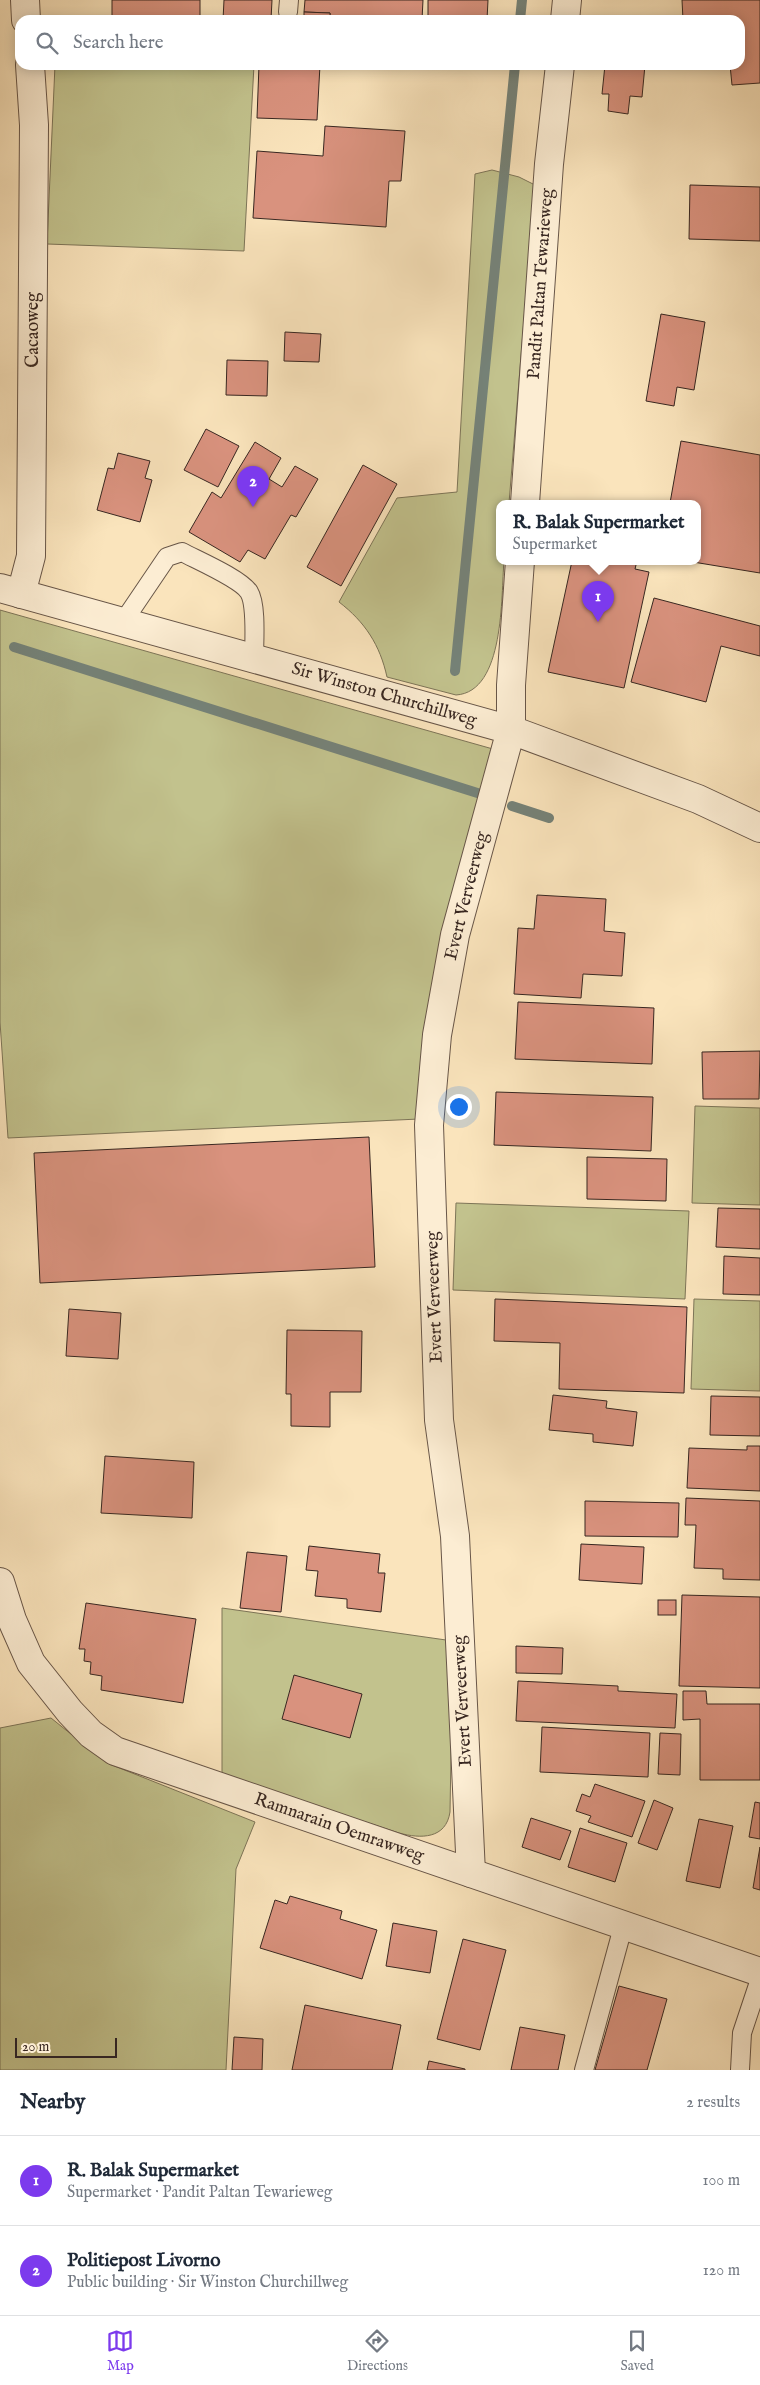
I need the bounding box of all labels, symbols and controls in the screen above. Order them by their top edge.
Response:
search box [15,15,745,70]
icon: search [33,29,61,57]
text: Search here [73,31,164,55]
street label: Pandit Paltan Tewarieweg [523,187,559,380]
street label: Cacaoweg [22,292,45,368]
pin: 2 [237,466,269,507]
popup [496,500,701,565]
text: R. Balak Supermarket [512,511,685,535]
text: Supermarket [512,535,597,555]
pin: 1 [582,581,614,622]
street label: Sir Winston Churchillweg [289,658,479,733]
street label: Evert Verveerweg [440,829,494,963]
your location [446,1094,472,1120]
street label: Evert Verveerweg [421,1231,449,1363]
street label: Evert Verveerweg [448,1634,478,1767]
street label: Ramnarain Oemrawweg [251,1788,427,1868]
scale bar [15,2035,118,2058]
text: 20 m [22,2038,49,2056]
text: Nearby [20,2089,85,2116]
text: 2 results [686,2093,740,2113]
text: R. Balak Supermarket [67,2159,239,2183]
text: 1 [33,2171,39,2191]
text: 100 m [703,2171,740,2191]
text: Supermarket · Pandit Paltan Tewarieweg [67,2183,332,2203]
text: Politiepost Livorno [67,2249,220,2273]
text: 2 [32,2261,40,2281]
text: 120 m [703,2261,740,2281]
text: Public building · Sir Winston Churchillweg [67,2273,348,2293]
tab: Map [106,2327,134,2375]
tab: Directions [347,2327,408,2375]
tab: Saved [621,2327,654,2375]

